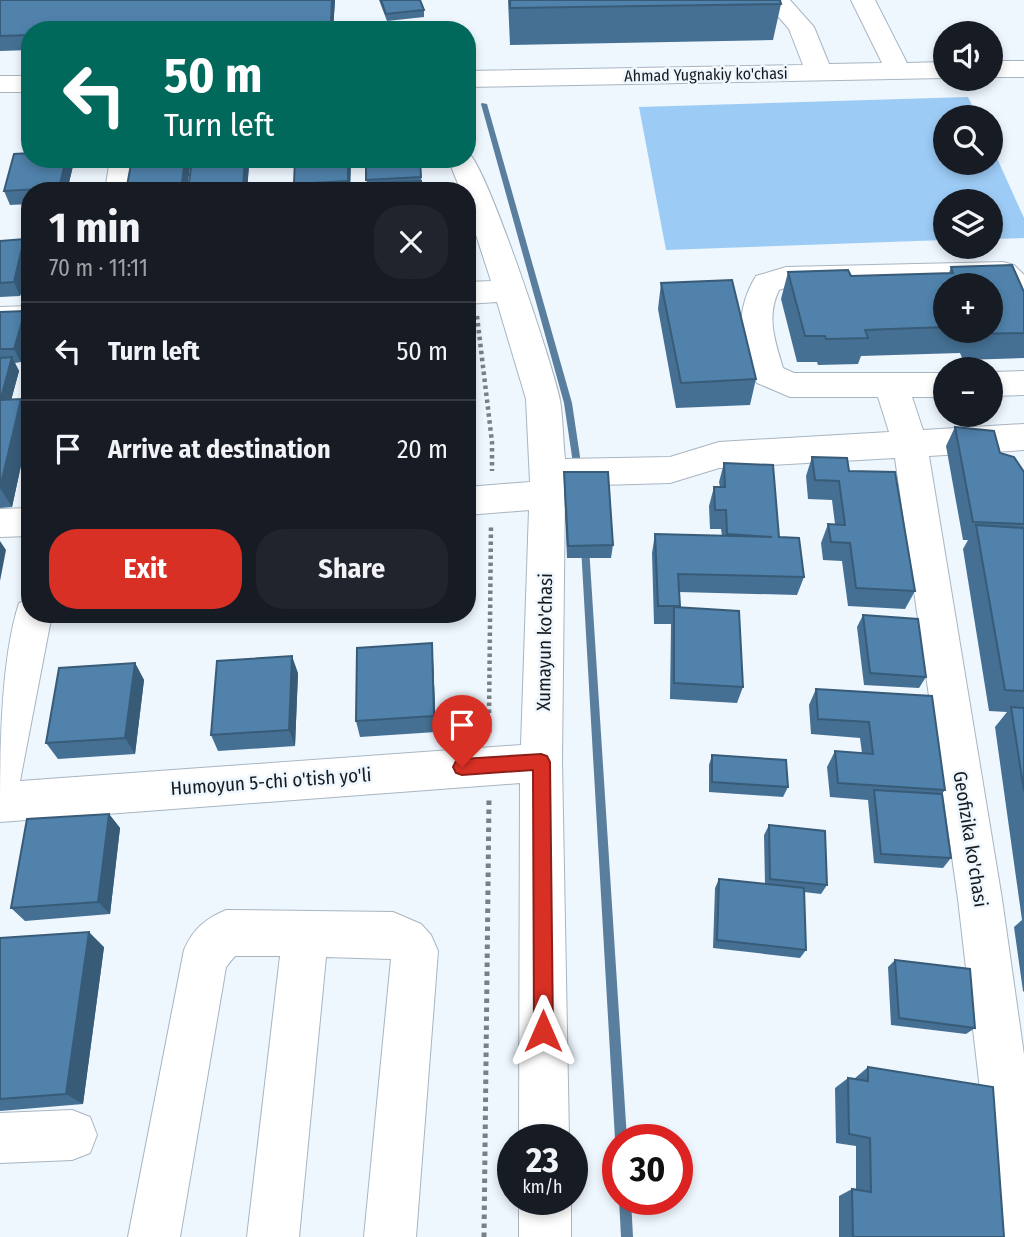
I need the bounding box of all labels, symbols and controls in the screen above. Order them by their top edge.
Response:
map controls [933,21,1003,427]
button: sound [933,21,1003,91]
text: 50 m [164,46,262,105]
icon: left [49,49,140,140]
street label: Ahmad Yugnakiy ko'chasi [624,64,788,85]
button: search [933,105,1003,175]
text: Turn left [164,106,274,144]
button: layers [933,189,1003,259]
text: 1 min [49,203,140,253]
button: close [374,205,448,279]
text: 70 m · 11:11 [49,254,148,282]
button: + [933,273,1003,343]
icon: left [49,332,87,370]
text: Turn left [108,336,200,367]
text: 50 m [396,336,448,367]
button: − [933,357,1003,427]
icon: arrive [49,430,87,468]
text: Arrive at destination [108,434,331,465]
text: 20 m [397,434,448,465]
button: Exit [49,529,242,609]
button: Share [256,529,448,609]
street label: Xumayun ko'chasi [532,573,557,711]
pin [432,695,492,767]
icon: arrive [443,706,481,744]
street label: Humoyun 5-chi o'tish yo'li [170,763,372,800]
street label: Geofizika ko'chasi [948,770,993,909]
position arrow [506,994,580,1068]
speed limit sign: 30 [602,1124,693,1215]
text: 23 [526,1139,559,1181]
text: km/h [522,1176,563,1198]

